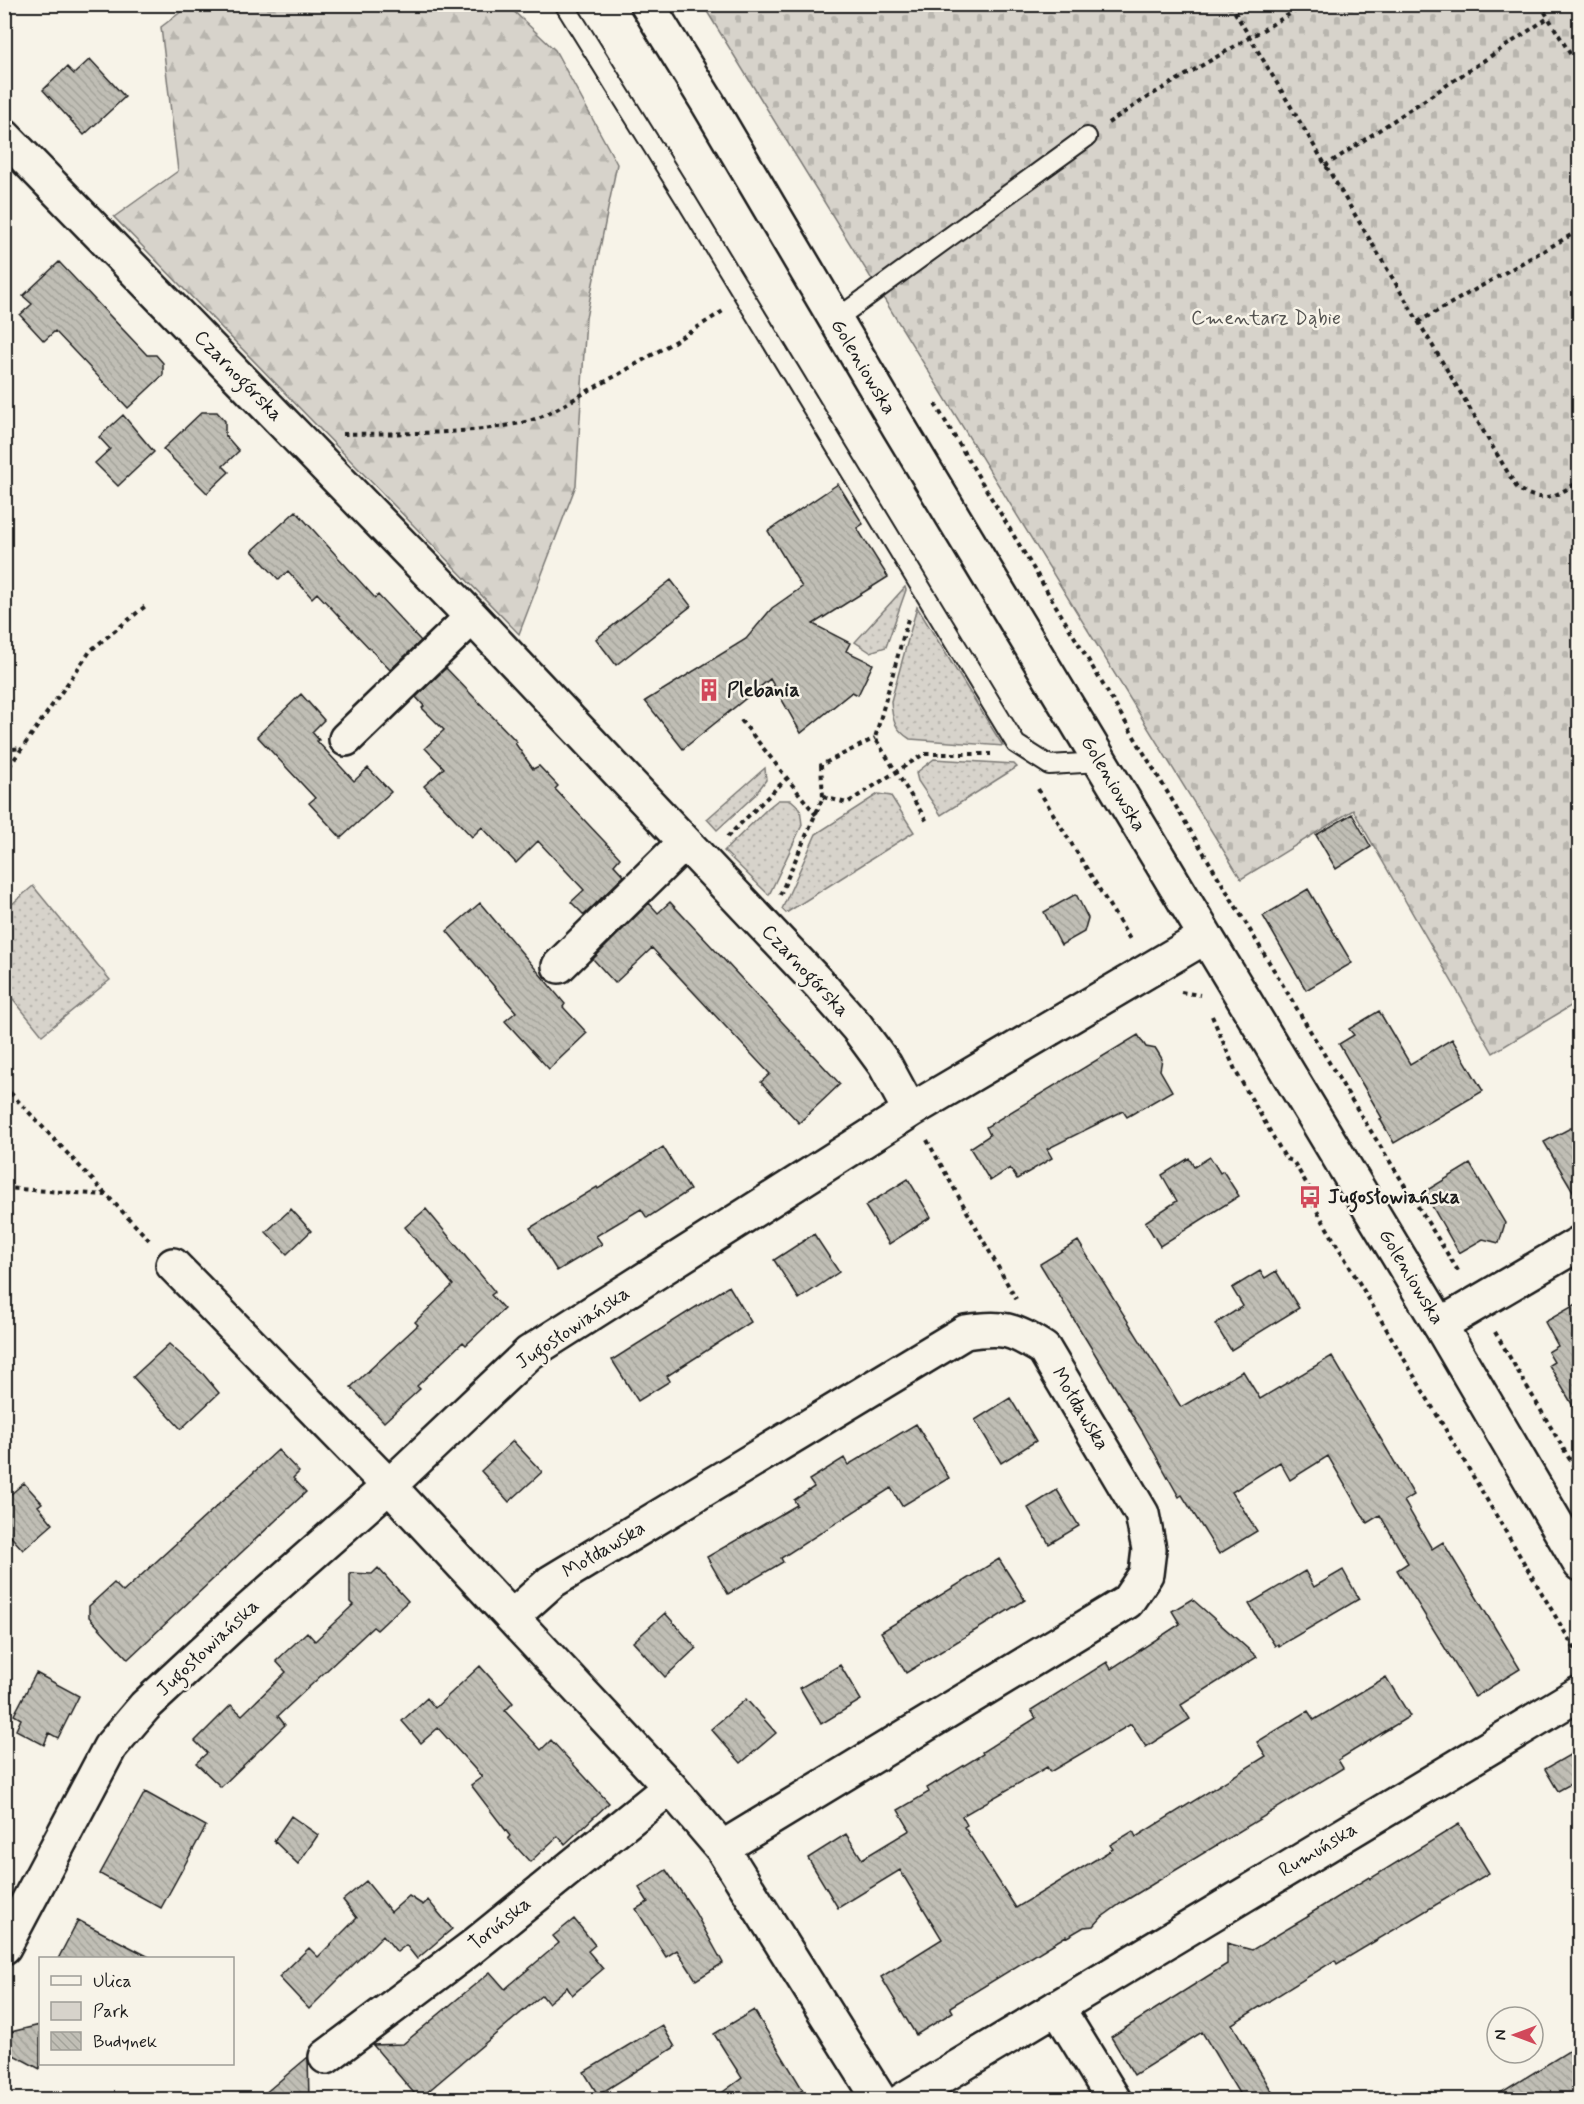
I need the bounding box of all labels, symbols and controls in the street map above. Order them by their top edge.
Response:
park label: Cmentarz Dąbie [1191,305,1341,332]
street label: Goleniowska [824,314,902,420]
street label: Czarnogórska [186,324,289,429]
building icon: Plebania [696,677,722,703]
place label: Plebania [727,677,800,704]
street label: Goleniowska [1074,731,1152,837]
street label: Czarnogórska [754,919,855,1025]
bus stop icon: Jugosłowiańska [1297,1184,1323,1210]
place label: Jugosłowiańska [1328,1184,1460,1213]
street label: Goleniowska [1372,1224,1450,1330]
street label: Jugosłowiańska [511,1280,636,1378]
street label: Mołdawska [1045,1362,1115,1456]
street label: Mołdawska [557,1515,651,1585]
street label: Jugosłowiańska [151,1593,267,1704]
street label: Rumuńska [1274,1816,1362,1884]
street label: Toruńska [463,1890,537,1958]
legend [39,1957,234,2065]
text: Ulica [93,1970,132,1994]
text: Park [93,2000,129,2024]
north arrow [1485,2005,1545,2065]
text: Budynek [93,2030,157,2054]
text: N [1491,2030,1512,2040]

